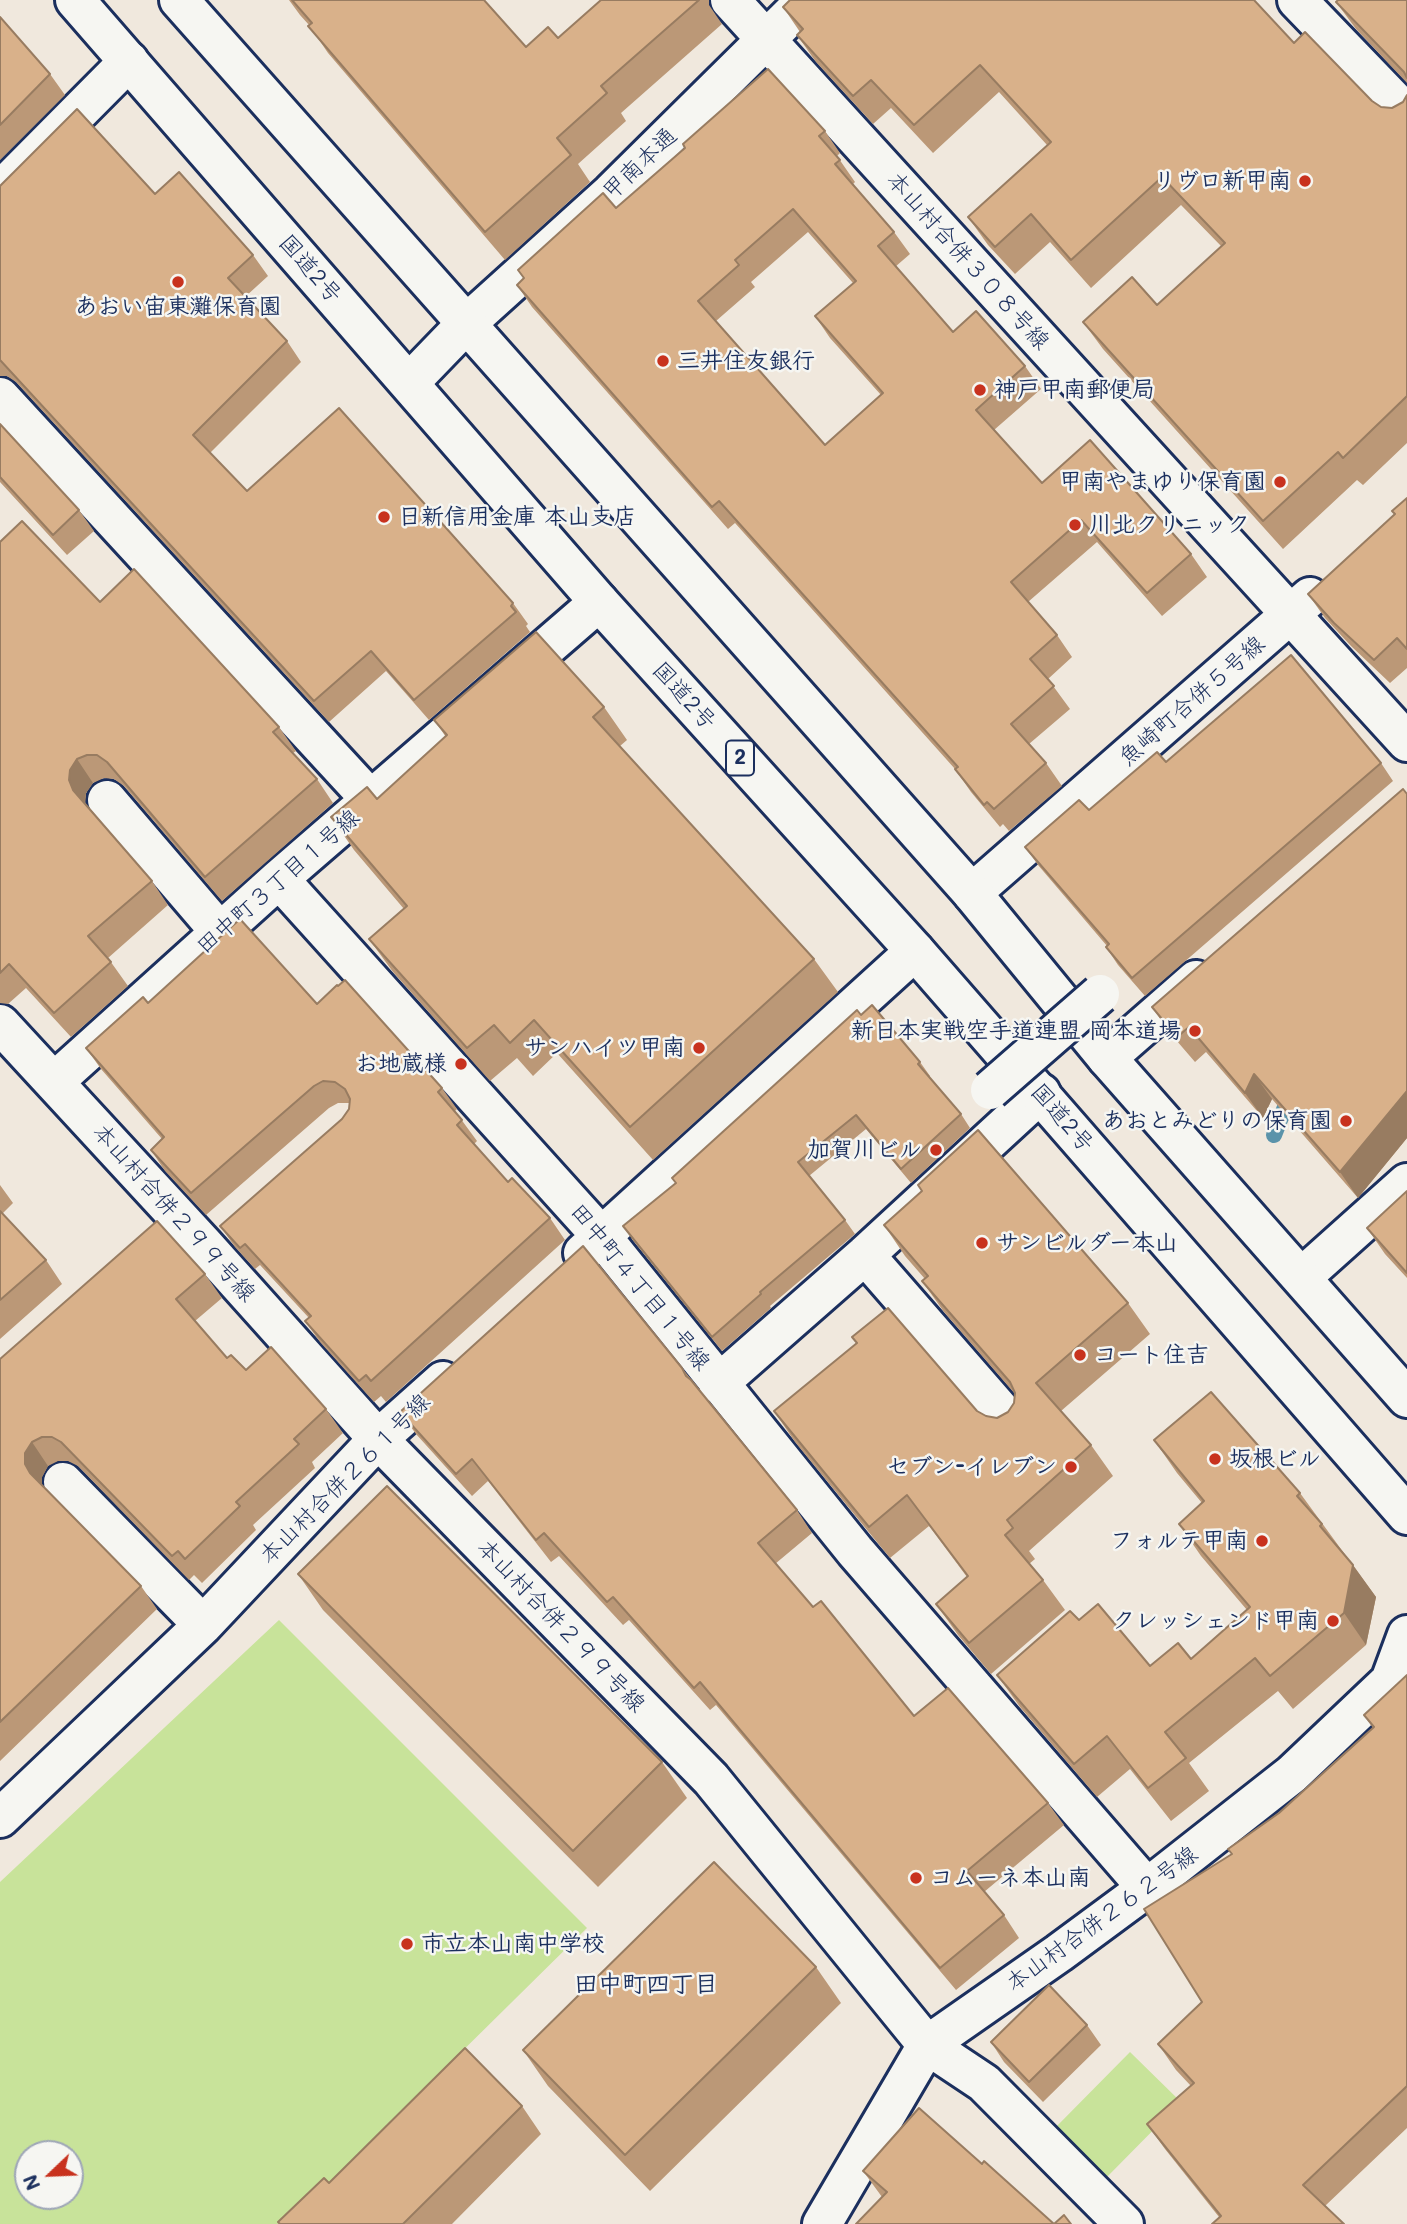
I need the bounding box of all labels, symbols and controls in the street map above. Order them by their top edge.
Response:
street label: 甲南本通 [597,122,683,206]
street label: 本山村合併３０８号線 [881,166,1055,356]
place label: リヴロ新甲南 [1153,167,1291,195]
marker: リヴロ新甲南 [1297,173,1313,189]
street label: 国道2号 [273,229,347,309]
marker: あおい宙東灘保育園 [170,274,186,290]
place label: あおい宙東灘保育園 [75,293,281,321]
place label: 三井住友銀行 [677,347,815,375]
marker: 三井住友銀行 [655,353,671,369]
place label: 神戸甲南郵便局 [994,376,1155,404]
marker: 神戸甲南郵便局 [972,382,988,398]
place label: 甲南やまゆり保育園 [1059,468,1266,496]
marker: 甲南やまゆり保育園 [1272,474,1288,490]
place label: 日新信用金庫 本山支店 [398,503,636,531]
marker: 日新信用金庫 本山支店 [376,509,392,525]
place label: 川北クリニック [1089,511,1250,539]
marker: 川北クリニック [1067,517,1083,533]
street label: 魚崎町合併５号線 [1114,630,1270,772]
street label: 国道2号 [646,656,722,736]
road number: 2 [726,740,754,776]
street label: 田中町３丁目１号線 [191,804,365,960]
place label: 新日本実戦空手道連盟 岡本道場 [851,1017,1181,1045]
marker: 新日本実戦空手道連盟 岡本道場 [1187,1023,1203,1039]
place label: サンハイツ甲南 [524,1034,685,1062]
marker: サンハイツ甲南 [691,1040,707,1056]
place label: お地蔵様 [355,1050,447,1078]
marker: お地蔵様 [453,1056,469,1072]
street label: 国道2号 [1025,1078,1099,1158]
place label: あおとみどりの保育園 [1102,1107,1332,1135]
marker: あおとみどりの保育園 [1338,1113,1354,1129]
street label: 本山村合併２９９号線 [87,1118,261,1308]
place label: 加賀川ビル [807,1136,922,1164]
marker: 加賀川ビル [928,1142,944,1158]
street label: 田中町４丁目１号線 [564,1198,716,1376]
place label: サンビルダー本山 [996,1229,1178,1257]
marker: サンビルダー本山 [974,1235,990,1251]
place label: コート住吉 [1094,1341,1209,1369]
marker: コート住吉 [1072,1347,1088,1363]
street label: 本山村合併２６１号線 [254,1388,436,1570]
place label: 坂根ビル [1229,1445,1321,1473]
marker: 坂根ビル [1207,1451,1223,1467]
place label: セブン-イレブン [886,1453,1057,1481]
marker: セブン-イレブン [1063,1459,1079,1475]
place label: フォルテ甲南 [1110,1527,1248,1555]
marker: フォルテ甲南 [1254,1533,1270,1549]
street label: 本山村合併２９９号線 [471,1534,651,1718]
place label: クレッシェンド甲南 [1112,1607,1319,1635]
marker: クレッシェンド甲南 [1325,1613,1341,1629]
street label: 本山村合併２６２号線 [1001,1840,1203,1998]
place label: コムーネ本山南 [930,1864,1091,1892]
marker: コムーネ本山南 [908,1870,924,1886]
place label: 市立本山南中学校 [421,1930,605,1958]
marker: 市立本山南中学校 [399,1936,415,1952]
district label: 田中町四丁目 [574,1971,718,1999]
north arrow [14,2140,84,2210]
text: N [17,2171,45,2194]

